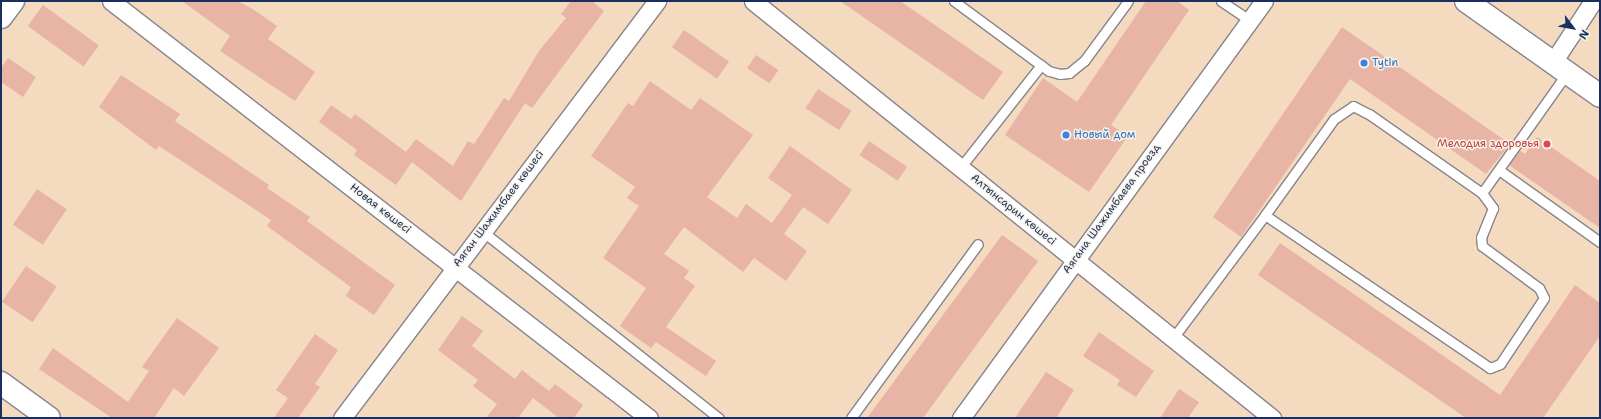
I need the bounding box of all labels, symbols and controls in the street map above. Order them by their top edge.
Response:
north arrow [1553,8,1593,48]
text: N [1575,27,1592,42]
place label: Tytin [1372,56,1398,70]
marker: Tytin [1359,58,1369,68]
place label: Новый дом [1074,128,1135,142]
marker: Новый дом [1061,130,1071,140]
place label: Мелодия здоровья [1437,137,1539,151]
marker: Мелодия здоровья [1542,139,1552,149]
street label: Аягана Шажимбаева проезд [1060,142,1164,276]
street label: Аяган Шажимбаев көшесі [451,148,547,270]
street label: Алтынсарин көшесі [968,172,1058,248]
street label: Новая көшесі [347,181,413,237]

